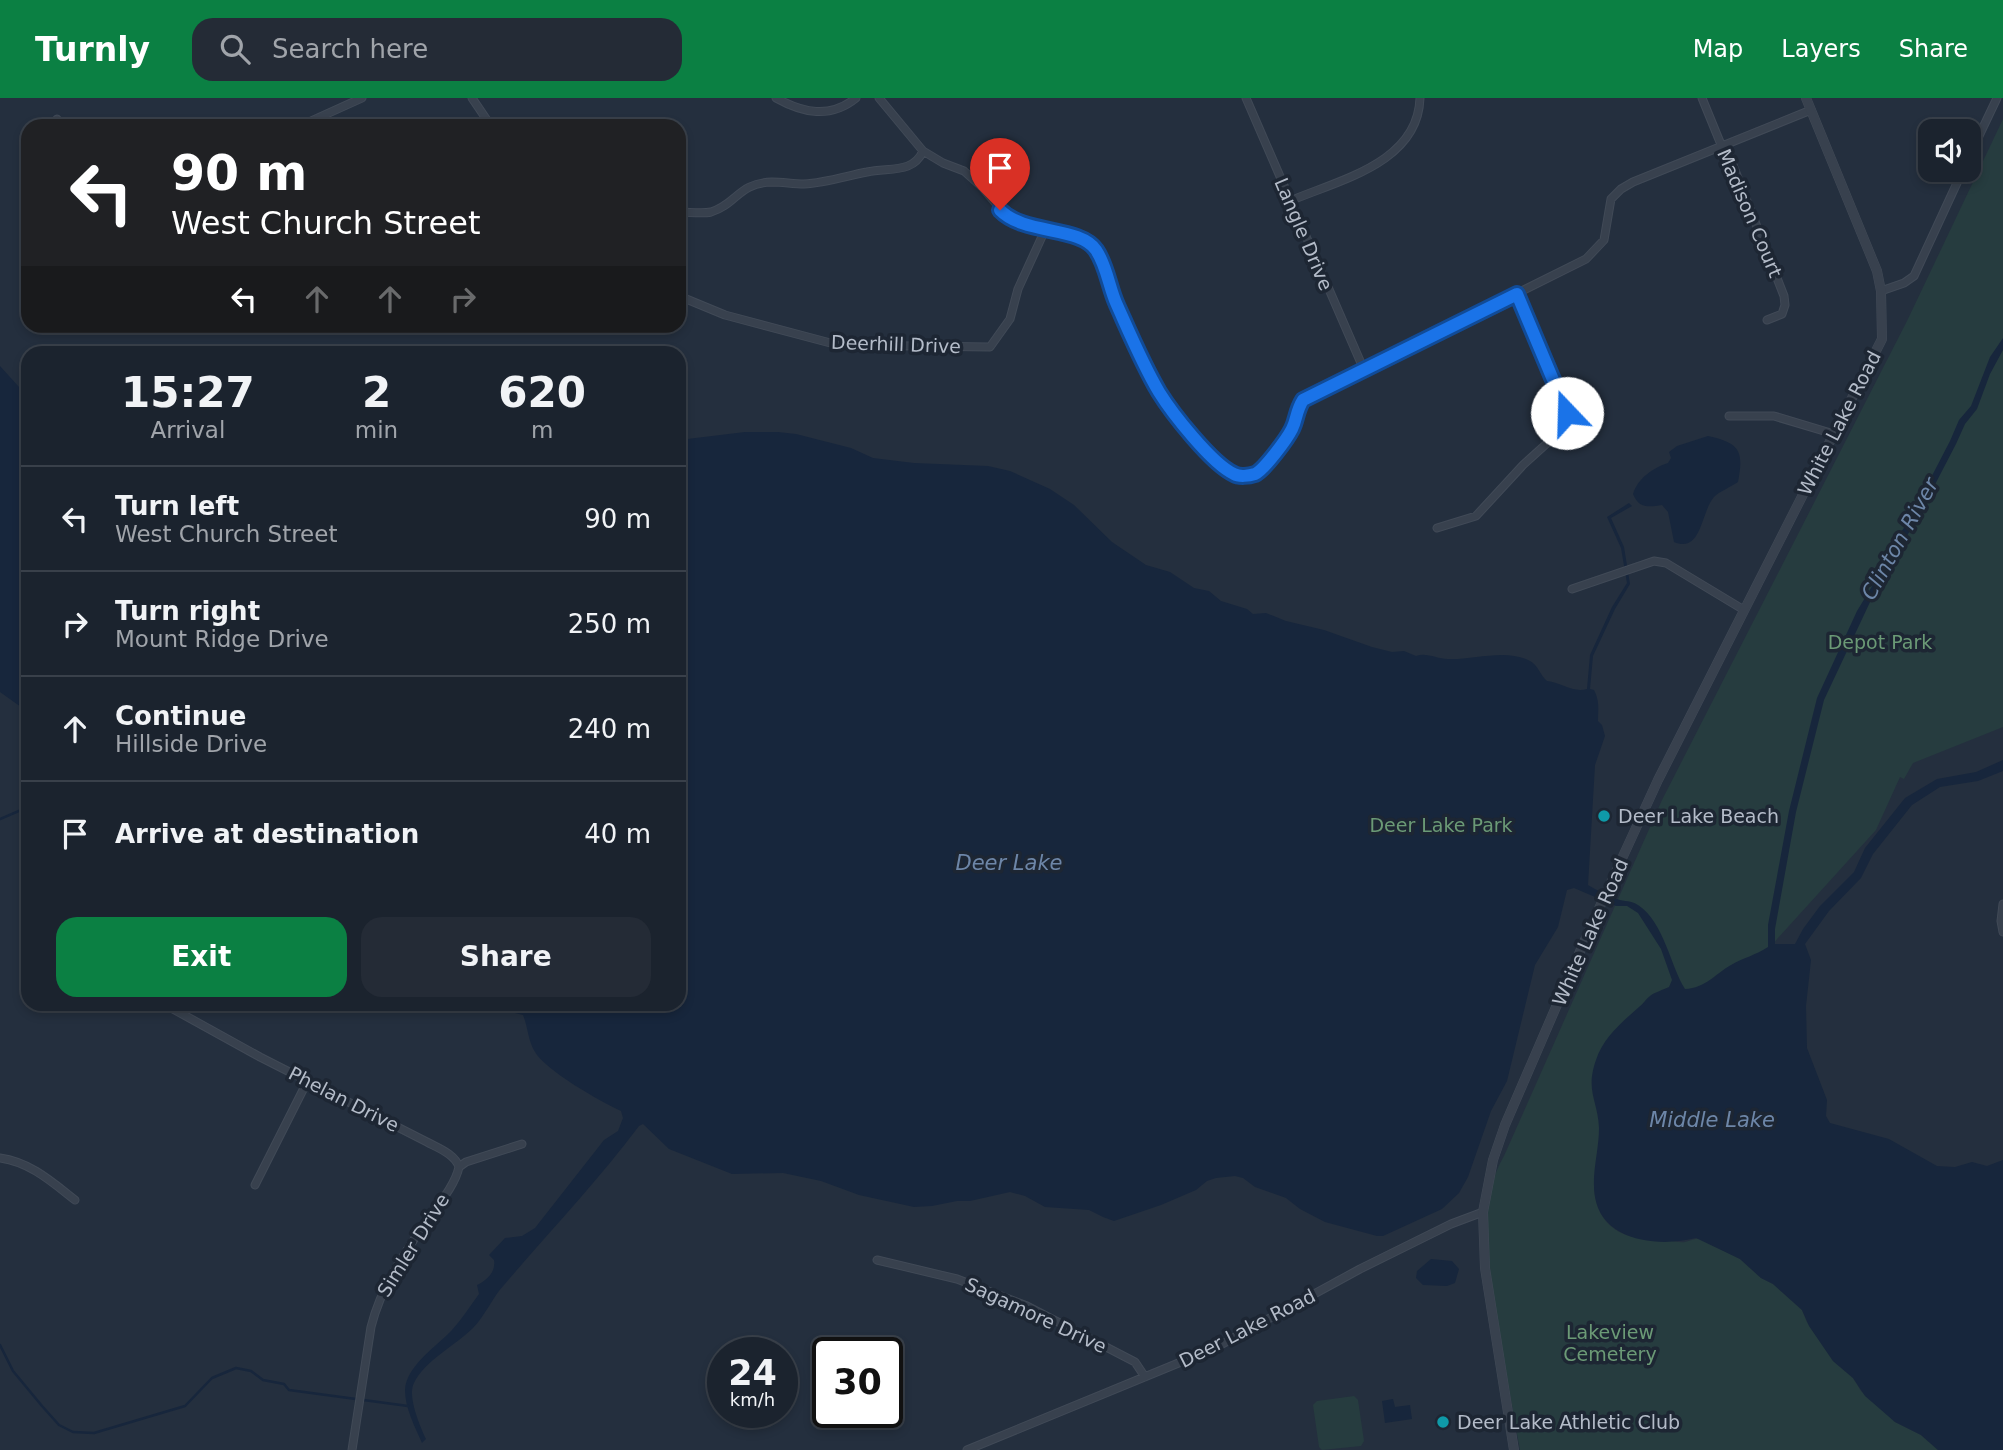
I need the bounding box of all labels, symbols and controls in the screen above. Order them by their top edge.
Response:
search box [192,18,682,81]
text: Turnly [35,30,150,69]
icon: search [216,30,254,68]
text: Search here [272,34,428,64]
text: Map [1693,35,1743,63]
text: Layers [1781,35,1861,63]
text: Share [1899,35,1968,63]
map controls [1918,119,1981,182]
button: sound [1918,119,1981,182]
pin [970,138,1030,210]
text: 90 m [171,145,307,202]
street label: Madison Court [1713,146,1787,280]
icon: left [56,147,147,238]
icon: arrive [981,149,1019,187]
street label: Langle Drive [1270,174,1338,294]
text: West Church Street [171,204,480,242]
icon: left [225,280,263,318]
icon: ahead [298,280,336,318]
icon: ahead [371,280,409,318]
icon: right [444,280,482,318]
street label: Deerhill Drive [831,331,961,357]
street label: White Lake Road [1793,347,1885,499]
text: 15:27 [121,368,255,417]
text: 2 [362,368,391,417]
text: 620 [498,368,586,417]
position arrow [1530,376,1604,450]
text: Arrival [151,417,225,443]
text: min [355,417,398,443]
text: m [531,417,553,443]
water label: Clinton River [1857,473,1944,604]
text: Turn left [115,491,239,521]
icon: left [56,500,94,538]
text: 90 m [584,504,651,534]
text: West Church Street [115,521,337,547]
text: Turn right [115,596,260,626]
icon: right [56,605,94,643]
text: 250 m [568,609,651,639]
text: Mount Ridge Drive [115,626,329,652]
park label: Depot Park [1828,631,1932,653]
text: Continue [115,701,246,731]
icon: ahead [56,710,94,748]
text: 240 m [568,714,651,744]
text: Hillside Drive [115,731,267,757]
place label: Deer Lake Beach [1618,805,1779,827]
marker: Deer Lake Beach [1596,808,1612,824]
park label: Deer Lake Park [1369,814,1513,836]
icon: arrive [56,815,94,853]
text: Arrive at destination [115,819,419,849]
text: 40 m [584,819,651,849]
water label: Deer Lake [956,851,1062,875]
street label: White Lake Road [1548,855,1632,1009]
button: Exit [56,917,347,997]
button: Share [361,917,651,997]
street label: Phelan Drive [285,1062,403,1136]
water label: Middle Lake [1649,1108,1775,1132]
street label: Simler Drive [373,1189,453,1301]
street label: Sagamore Drive [962,1273,1110,1357]
street label: Deer Lake Road [1175,1284,1319,1372]
park label: Lakeview Cemetery [1563,1321,1657,1365]
speed limit sign: 30 [812,1337,903,1428]
text: 24 [728,1353,777,1393]
text: km/h [730,1389,775,1410]
place label: Deer Lake Athletic Club [1457,1411,1680,1433]
marker: Deer Lake Athletic Club [1435,1414,1451,1430]

